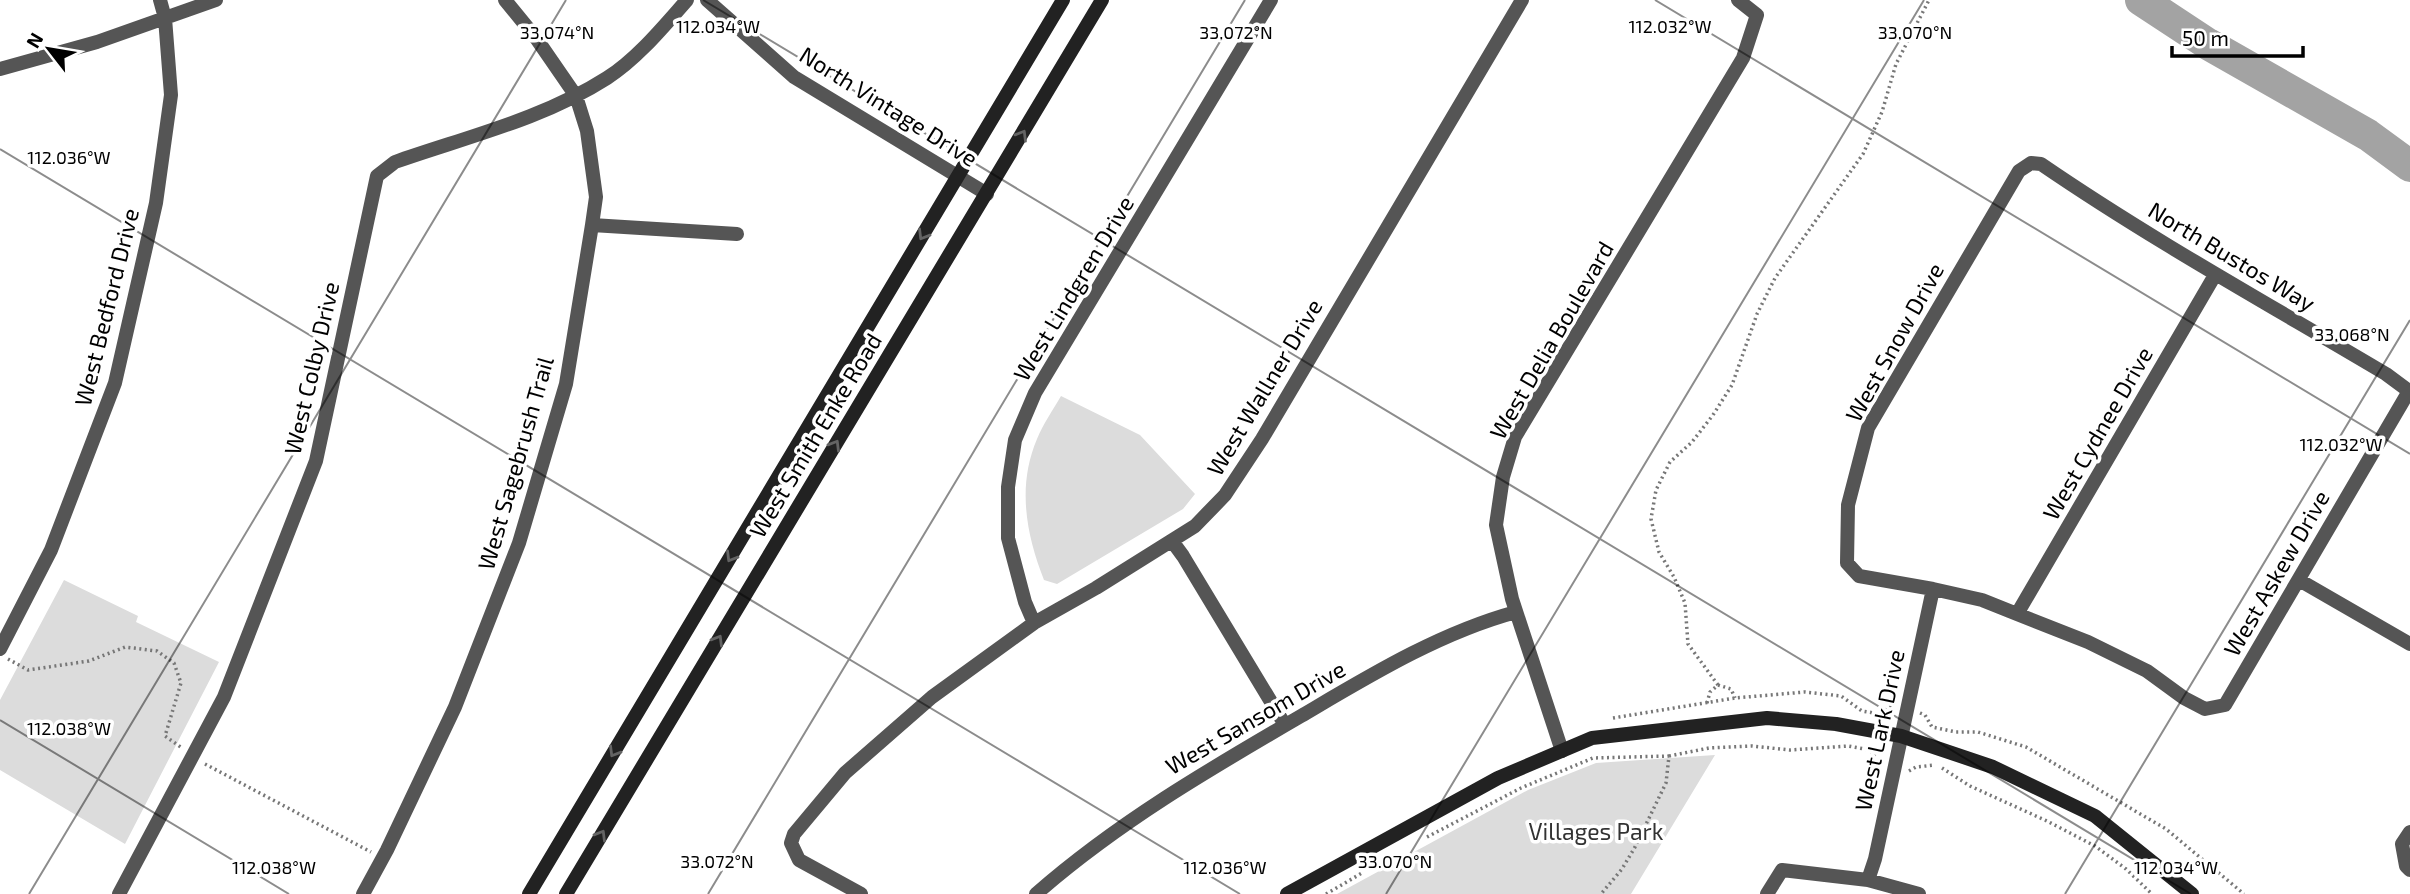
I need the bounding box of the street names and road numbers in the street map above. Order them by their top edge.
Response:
street label: North Vintage Drive [795,40,983,172]
street label: West Lindgren Drive [1007,191,1139,385]
street label: North Bustos Way [2144,195,2320,317]
street label: West Bedford Drive [68,205,144,409]
street label: West Delia Boulevard [1483,236,1619,444]
street label: West Snow Drive [1839,258,1949,426]
street label: West Colby Drive [277,279,345,457]
street label: West Wallner Drive [1200,294,1328,480]
street label: West Smith Enke Road [743,328,887,542]
street label: West Cydnee Drive [2036,341,2158,525]
street label: West Sagebrush Trail [471,353,559,573]
street label: West Askew Drive [2217,485,2335,661]
street label: West Lark Drive [1848,647,1910,813]
street label: West Sansom Drive [1160,654,1350,780]

